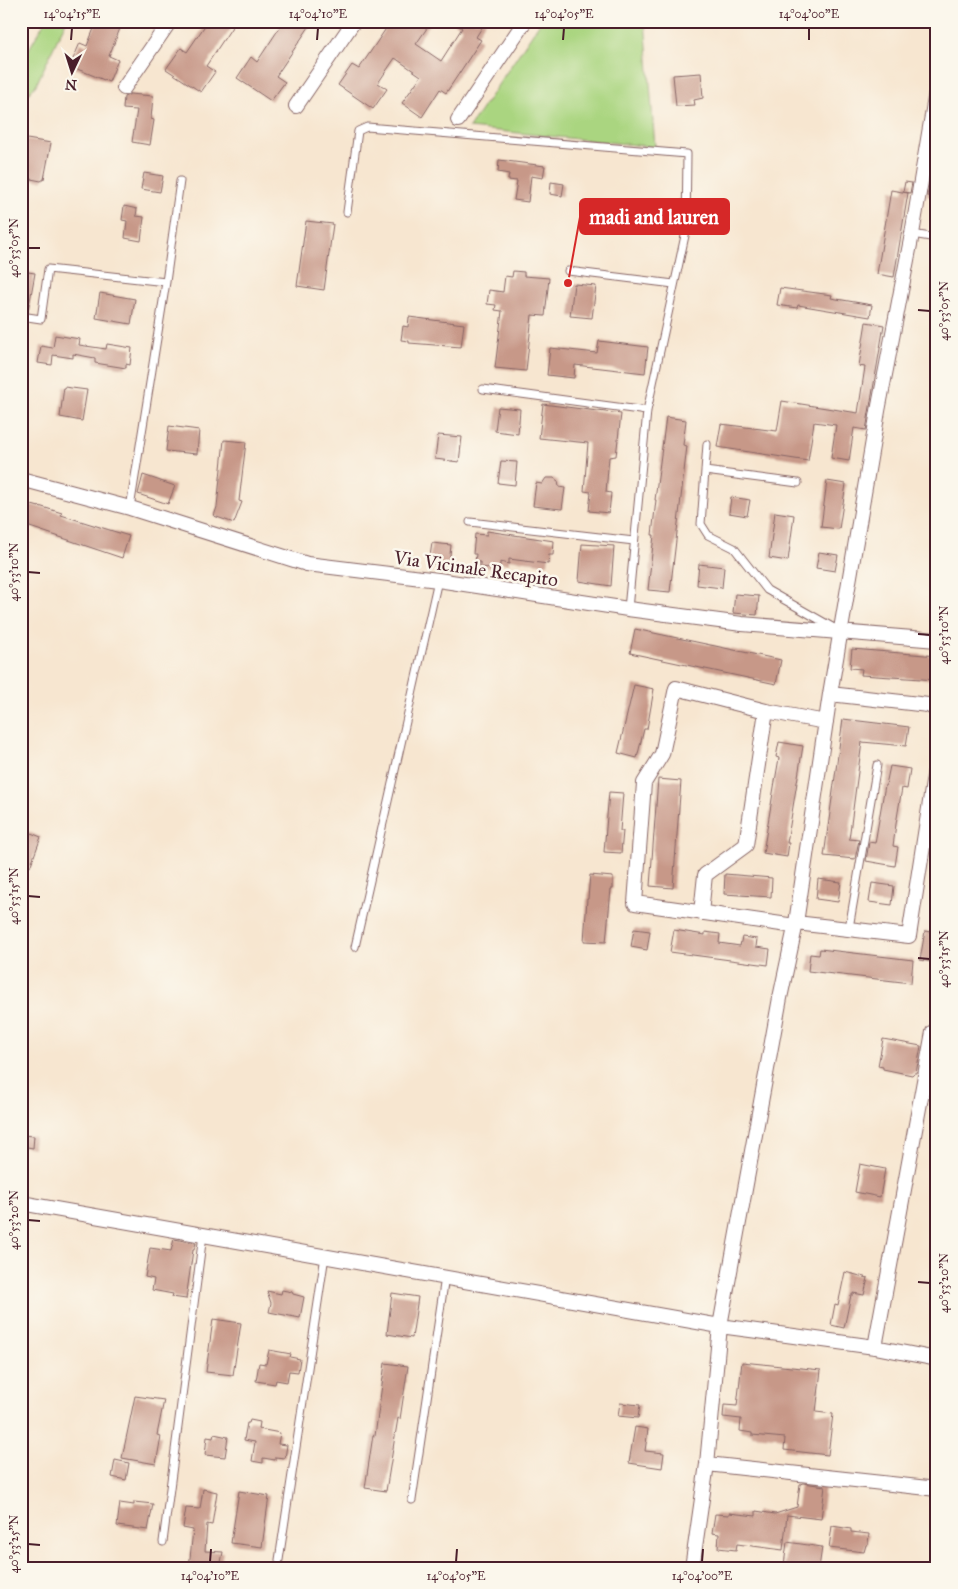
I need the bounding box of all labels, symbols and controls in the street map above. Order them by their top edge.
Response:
text: 14°04'15"E [44,7,101,21]
text: 14°04'10"E [289,7,348,21]
text: 14°04'05"E [534,7,594,21]
text: 14°04'00"E [779,7,840,21]
north arrow [48,48,98,98]
text: N [64,76,78,93]
callout: madi and lauren [580,199,729,234]
text: madi and lauren [588,205,719,229]
text: 40°53'05"N [7,218,21,278]
text: 40°53'05"N [937,281,951,341]
text: 40°53'10"N [7,543,21,601]
street label: Via Vicinale Recapito [391,545,560,591]
text: 40°53'10"N [937,606,951,664]
text: 40°53'15"N [7,867,21,925]
text: 40°53'15"N [937,930,951,988]
text: 40°53'20"N [7,1190,21,1250]
text: 40°53'20"N [937,1253,951,1313]
text: 40°53'25"N [7,1515,21,1573]
text: 14°04'10"E [181,1569,240,1583]
text: 14°04'05"E [426,1569,486,1583]
text: 14°04'00"E [672,1569,733,1583]

